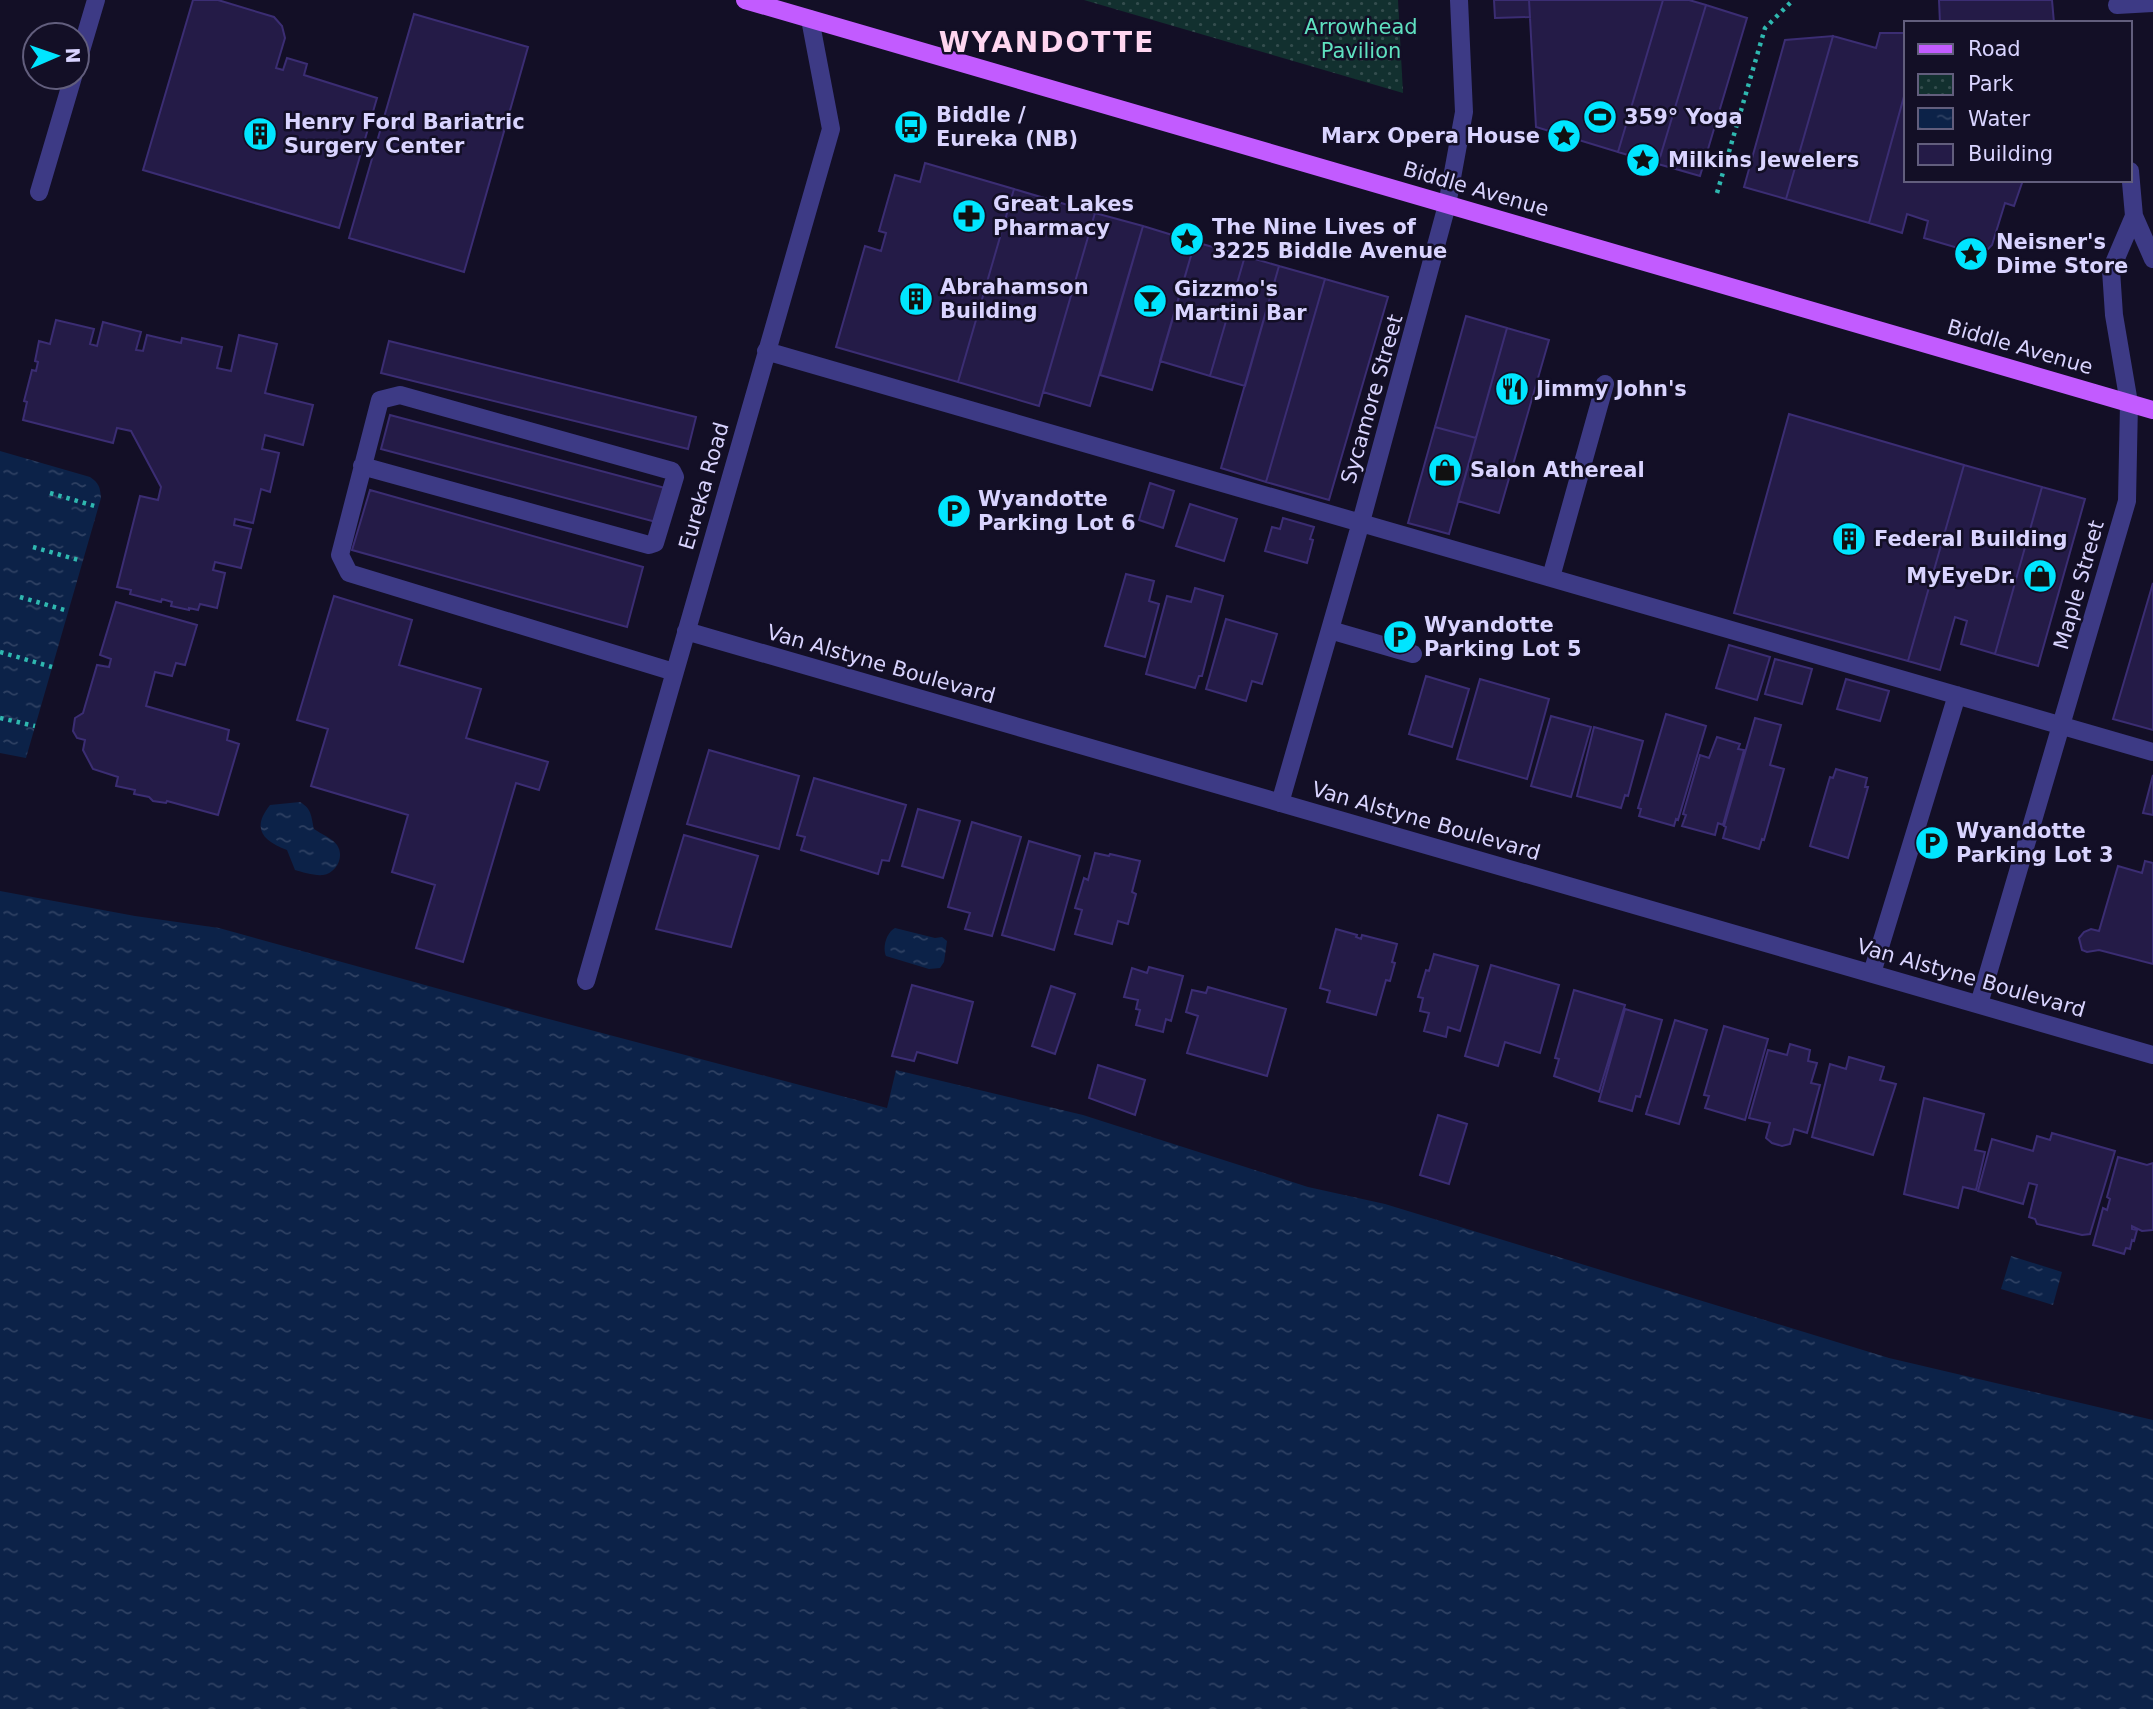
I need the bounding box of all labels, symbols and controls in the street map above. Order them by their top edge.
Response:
park label: Arrowhead Pavilion [1304,15,1418,63]
north arrow [21,21,91,91]
legend [1904,21,2132,182]
district label: WYANDOTTE [939,26,1155,59]
text: Road [1968,37,2021,61]
text: N [62,47,84,64]
text: Park [1968,72,2014,96]
sports icon: 359° Yoga [1581,98,1619,136]
place label: Biddle / Eureka (NB) [936,103,1078,151]
place label: 359° Yoga [1624,105,1743,129]
text: Water [1968,107,2030,131]
bus stop icon: Biddle / Eureka (NB) [892,108,930,146]
place label: Henry Ford Bariatric Surgery Center [284,110,525,158]
building icon: Henry Ford Bariatric Surgery Center [241,115,279,153]
place icon: Marx Opera House [1545,117,1583,155]
place label: Marx Opera House [1321,124,1540,148]
place icon: Milkins Jewelers [1624,141,1662,179]
text: Building [1968,142,2053,166]
place label: Milkins Jewelers [1668,148,1859,172]
street label: Biddle Avenue [1400,157,1552,221]
place label: Great Lakes Pharmacy [993,192,1134,240]
pharmacy icon: Great Lakes Pharmacy [950,197,988,235]
place label: The Nine Lives of 3225 Biddle Avenue [1212,215,1447,263]
place icon: The Nine Lives of 3225 Biddle Avenue [1168,220,1206,258]
place label: Neisner's Dime Store [1996,230,2128,278]
place icon: Neisner's Dime Store [1952,235,1990,273]
place label: Abrahamson Building [940,275,1089,323]
place label: Gizzmo's Martini Bar [1174,277,1307,325]
building icon: Abrahamson Building [897,280,935,318]
bar icon: Gizzmo's Martini Bar [1131,282,1169,320]
street label: Sycamore Street [1336,312,1408,486]
street label: Biddle Avenue [1944,315,2096,379]
restaurant icon: Jimmy John's [1493,370,1531,408]
place label: Jimmy John's [1534,377,1687,401]
street label: Eureka Road [674,419,734,553]
shop icon: Salon Athereal [1426,451,1464,489]
place label: Salon Athereal [1470,458,1645,482]
place label: Wyandotte Parking Lot 6 [978,487,1136,535]
parking icon: Wyandotte Parking Lot 6 [935,492,973,530]
street label: Maple Street [2049,517,2109,653]
building icon: Federal Building [1830,520,1868,558]
place label: Federal Building [1874,527,2068,551]
shop icon: MyEyeDr. [2021,557,2059,595]
place label: MyEyeDr. [1906,564,2016,588]
place label: Wyandotte Parking Lot 5 [1424,613,1582,661]
parking icon: Wyandotte Parking Lot 5 [1381,618,1419,656]
street label: Van Alstyne Boulevard [764,620,998,708]
street label: Van Alstyne Boulevard [1309,777,1543,865]
place label: Wyandotte Parking Lot 3 [1956,819,2114,867]
parking icon: Wyandotte Parking Lot 3 [1913,824,1951,862]
street label: Van Alstyne Boulevard [1854,934,2088,1022]

